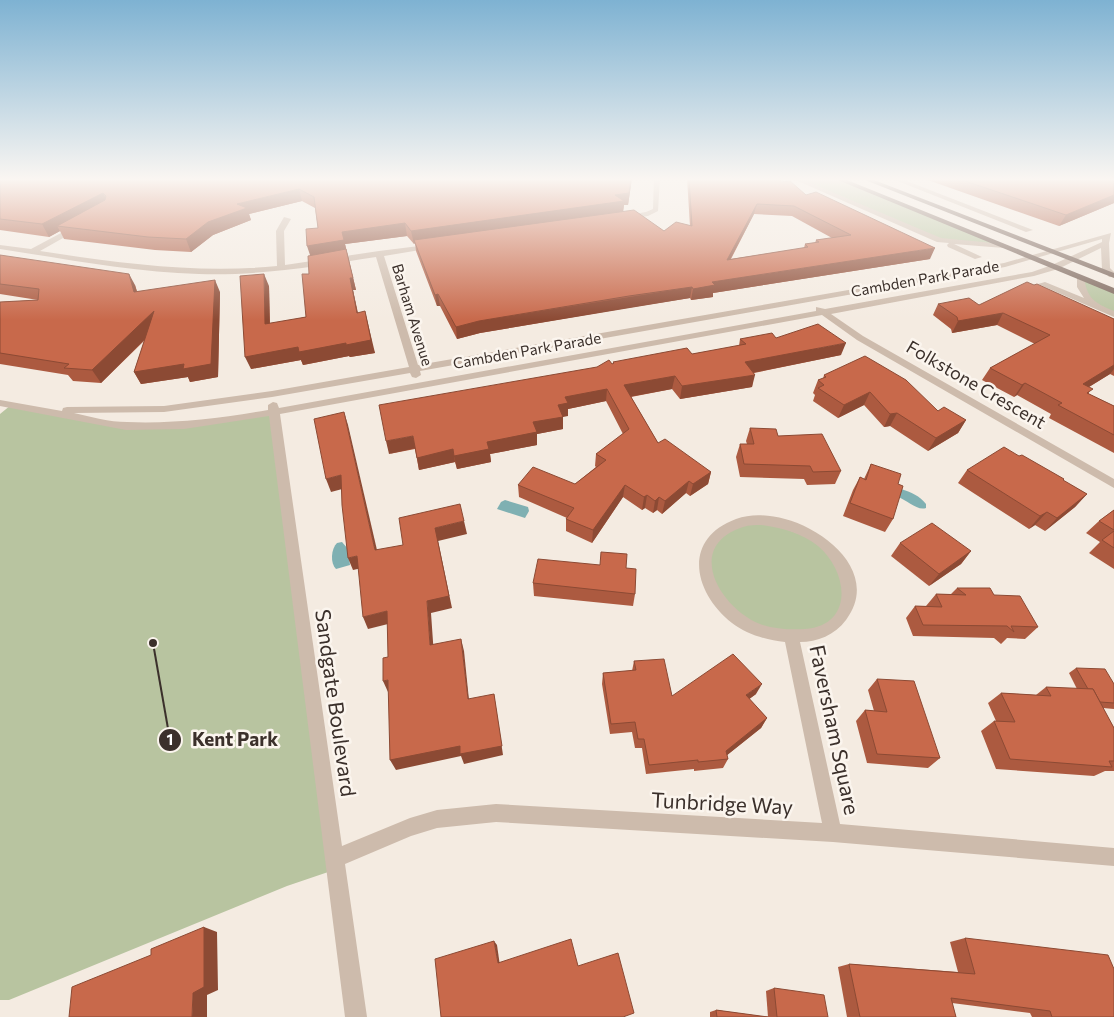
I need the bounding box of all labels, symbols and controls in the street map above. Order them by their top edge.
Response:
street label: Cambden Park Parade [849,256,1000,300]
street label: Barham Avenue [389,261,437,368]
street label: Cambden Park Parade [451,328,602,372]
street label: Folkstone Crescent [903,335,1050,433]
street label: Sandgate Boulevard [311,608,362,798]
street label: Faversham Square [805,642,866,817]
callout: Kent Park [157,723,288,757]
text: Kent Park [192,727,278,750]
text: 1 [167,730,173,748]
street label: Tunbridge Way [651,786,794,819]

